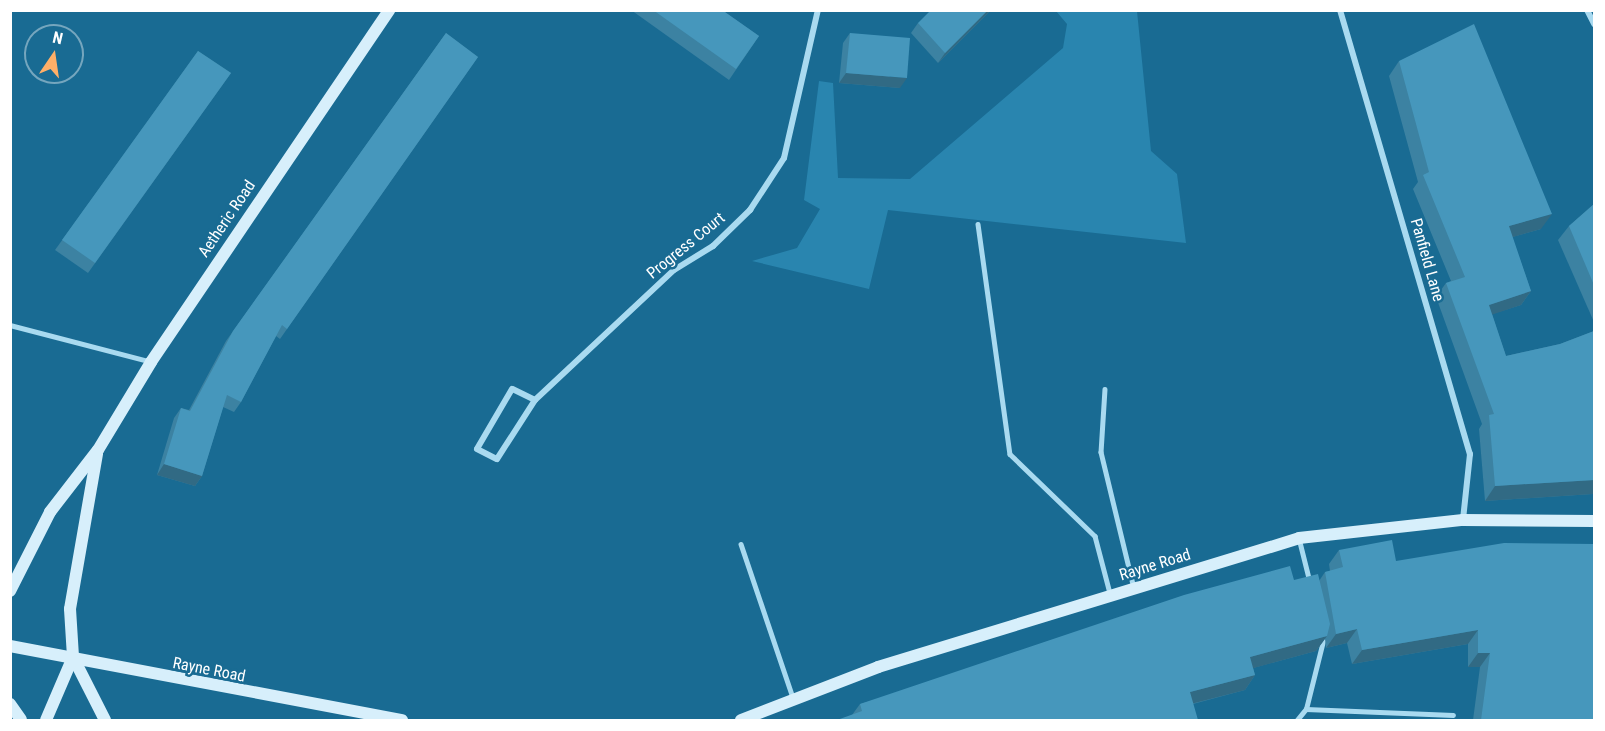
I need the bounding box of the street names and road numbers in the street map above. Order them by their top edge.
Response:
street label: Aetheric Road [194,177,260,261]
street label: Progress Court [643,209,729,283]
street label: Panfield Lane [1406,216,1448,304]
street label: Rayne Road [1117,545,1193,585]
street label: Rayne Road [171,654,247,686]

